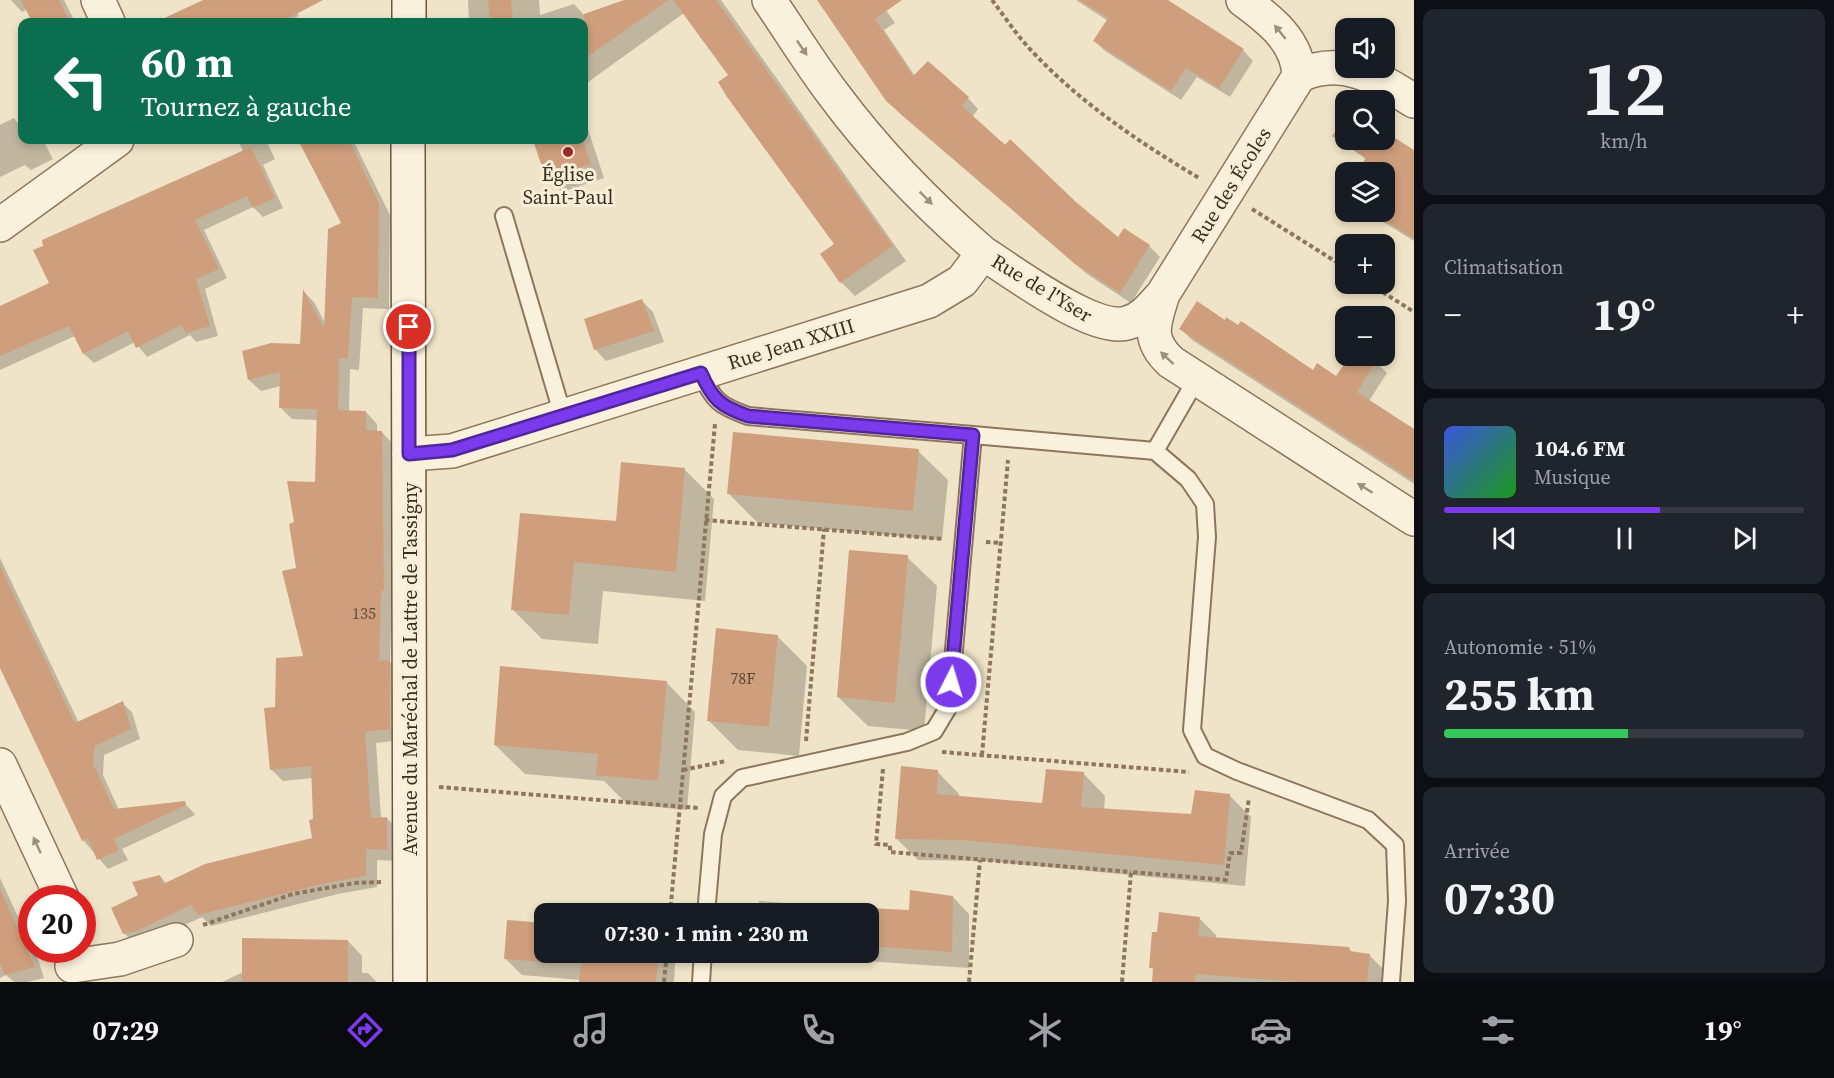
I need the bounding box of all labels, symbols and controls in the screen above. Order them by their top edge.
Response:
map controls [1335,18,1395,366]
button: sound [1335,18,1395,78]
one-way arrow [1274,25,1287,40]
text: 60 m [141,33,234,91]
text: 12 [1582,34,1666,141]
one-way arrow [796,40,808,56]
icon: left [42,42,120,120]
text: Tournez à gauche [141,88,351,125]
button: search [1335,90,1395,150]
street label: Rue des Écoles [1184,122,1278,248]
text: km/h [1600,127,1648,155]
marker: Église Saint-Paul [561,145,575,159]
place label: Église Saint-Paul [523,160,613,211]
button: layers [1335,162,1395,222]
one-way arrow [918,191,932,205]
button: + [1335,234,1395,294]
street label: Rue de l'Yser [986,247,1098,329]
text: Climatisation [1444,253,1564,281]
text: 19° [1592,283,1656,345]
text: − [1444,292,1462,337]
text: + [1786,292,1804,337]
pin [383,301,434,352]
button: − [1335,306,1395,366]
icon: arrive [392,310,425,343]
street label: Rue Jean XXIII [724,311,858,377]
one-way arrow [1160,352,1175,365]
text: 104.6 FM [1534,433,1625,463]
text: Musique [1534,463,1611,491]
street label: Avenue du Maréchal de Lattre de Tassigny [396,481,424,856]
one-way arrow [1356,482,1373,493]
icon: previous [1488,522,1521,555]
icon: pause [1608,522,1641,555]
icon: next [1728,522,1761,555]
house number: 135 [352,602,376,624]
text: Autonomie · 51% [1444,633,1596,661]
position arrow [919,650,983,714]
text: 255 km [1444,663,1595,725]
house number: 78F [730,667,756,689]
one-way arrow [33,837,42,854]
text: Arrivée [1444,837,1510,865]
text: 07:30 [1444,867,1555,929]
speed limit sign: 20 [18,885,96,963]
text: 07:30 · 1 min · 230 m [605,918,808,948]
icon: directions [344,1009,386,1051]
icon: music [570,1009,612,1051]
icon: phone [797,1009,839,1051]
icon: climate [1024,1009,1066,1051]
icon: car [1250,1009,1292,1051]
icon: filters [1477,1009,1519,1051]
text: 07:29 [92,1012,159,1049]
text: 19° [1703,1012,1742,1049]

